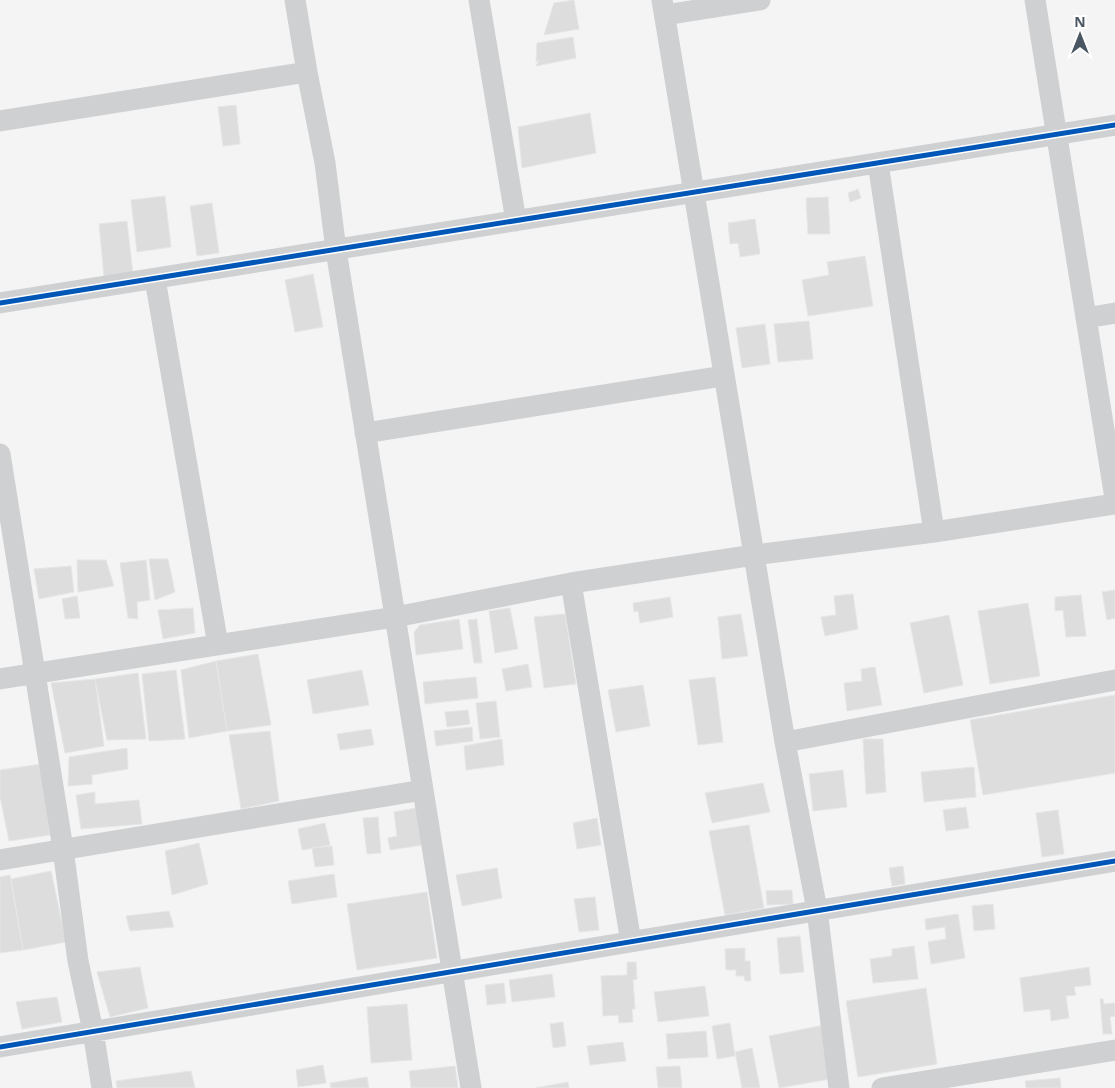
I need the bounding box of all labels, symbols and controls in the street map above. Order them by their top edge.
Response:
north arrow [1055,10,1105,60]
text: N [1074,12,1086,31]

